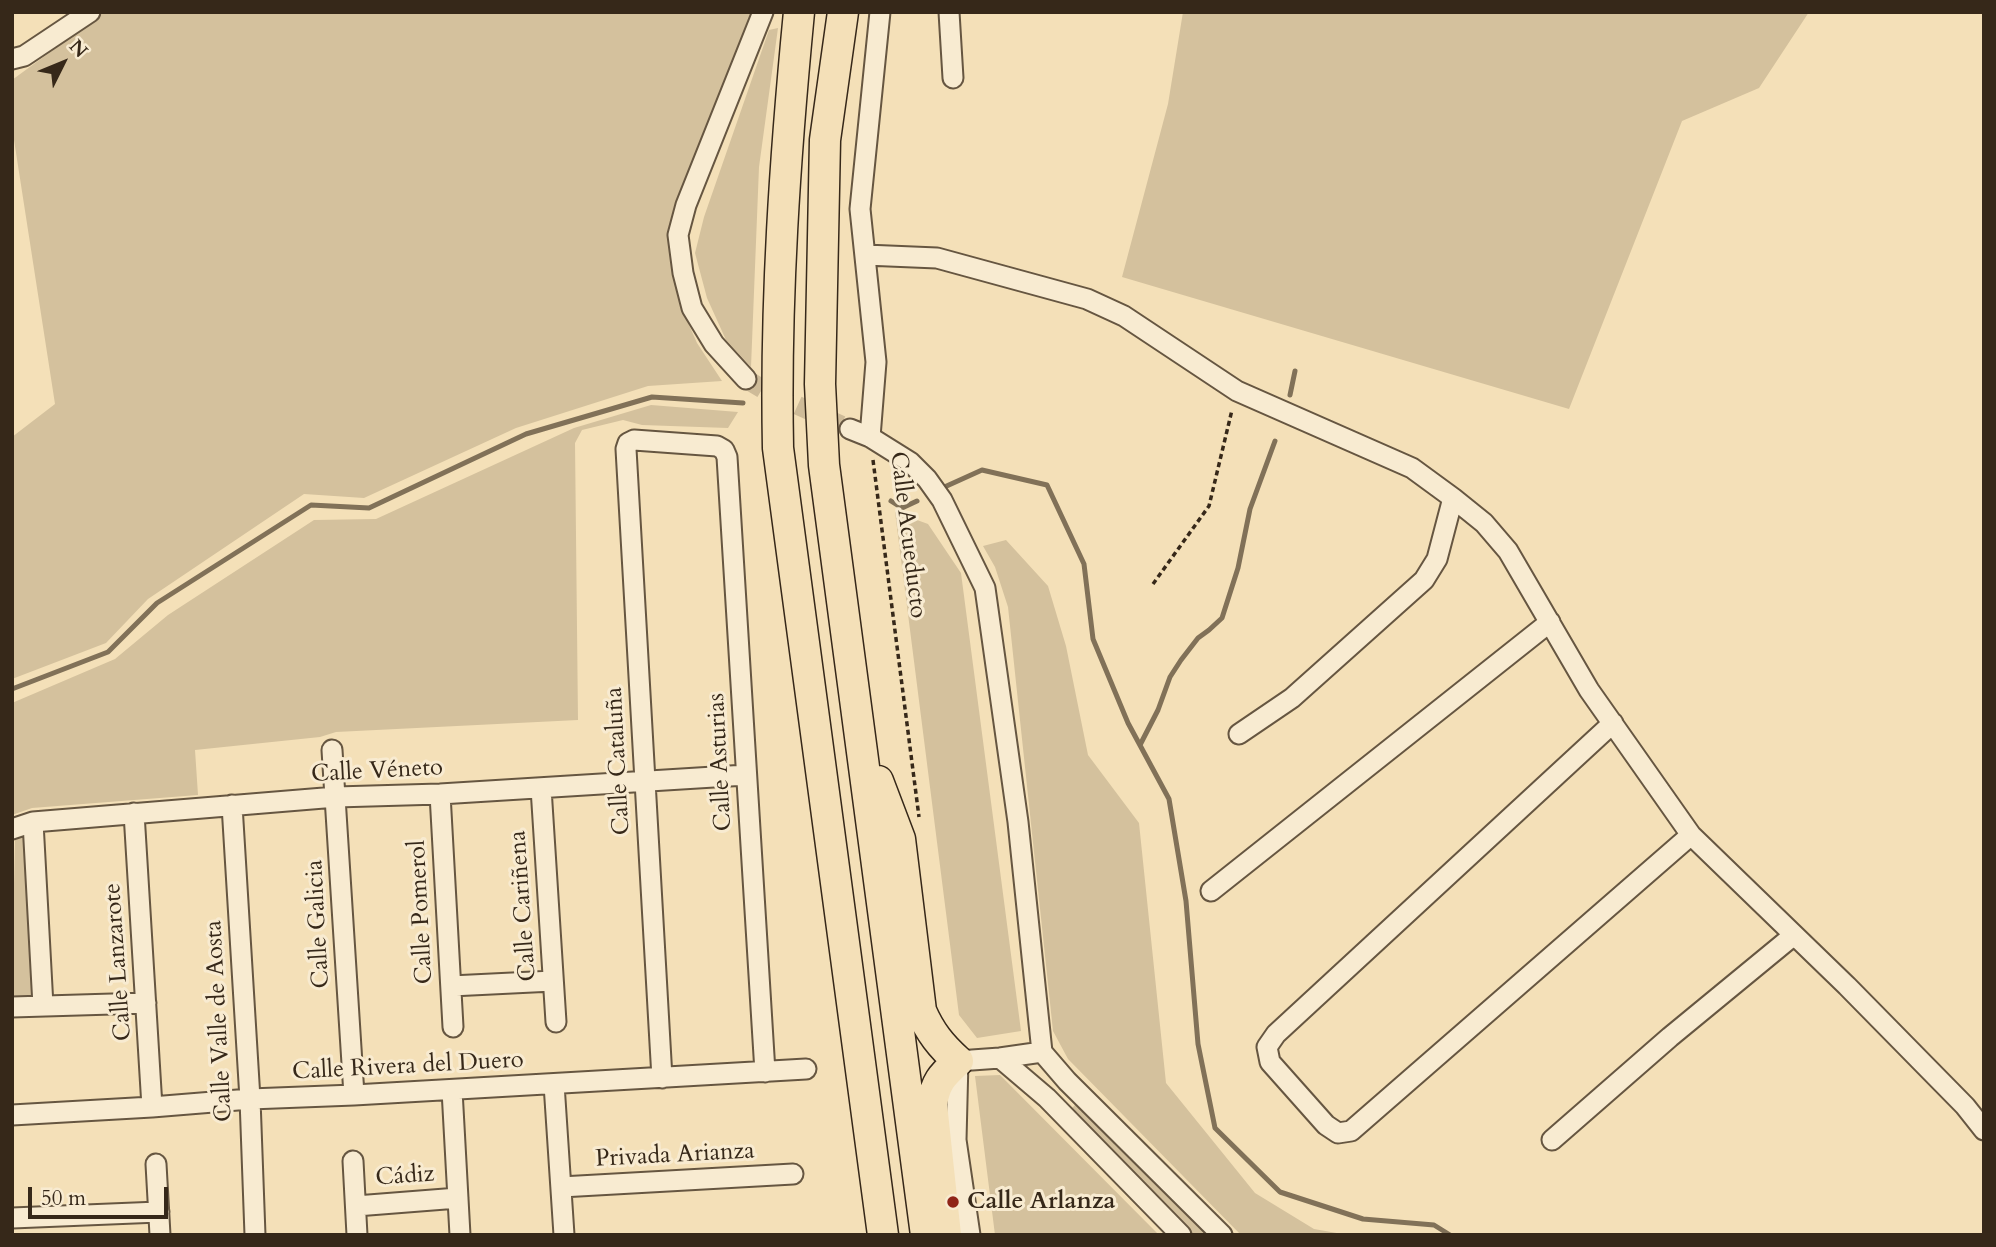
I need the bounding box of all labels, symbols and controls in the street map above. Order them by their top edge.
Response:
north arrow [28,28,98,98]
text: N [63,34,93,64]
street label: Calle Acueducto [882,450,932,620]
street label: Calle Cataluña [601,686,637,836]
street label: Calle Asturias [703,692,739,832]
street label: Calle Véneto [310,754,444,790]
street label: Calle Cariñena [504,830,544,982]
street label: Calle Pomerol [404,839,440,985]
street label: Calle Galicia [301,859,337,989]
street label: Calle Lanzarote [99,882,139,1042]
street label: Calle Valle de Aosta [200,919,240,1123]
street label: Calle Rivera del Duero [292,1047,524,1087]
street label: Privada Arianza [595,1137,755,1175]
street label: Cádiz [375,1161,435,1193]
scale bar [32,1174,172,1218]
text: 50 m [41,1184,86,1213]
place label: Calle Arlanza [967,1188,1116,1216]
marker: Calle Arlanza [945,1194,961,1210]

